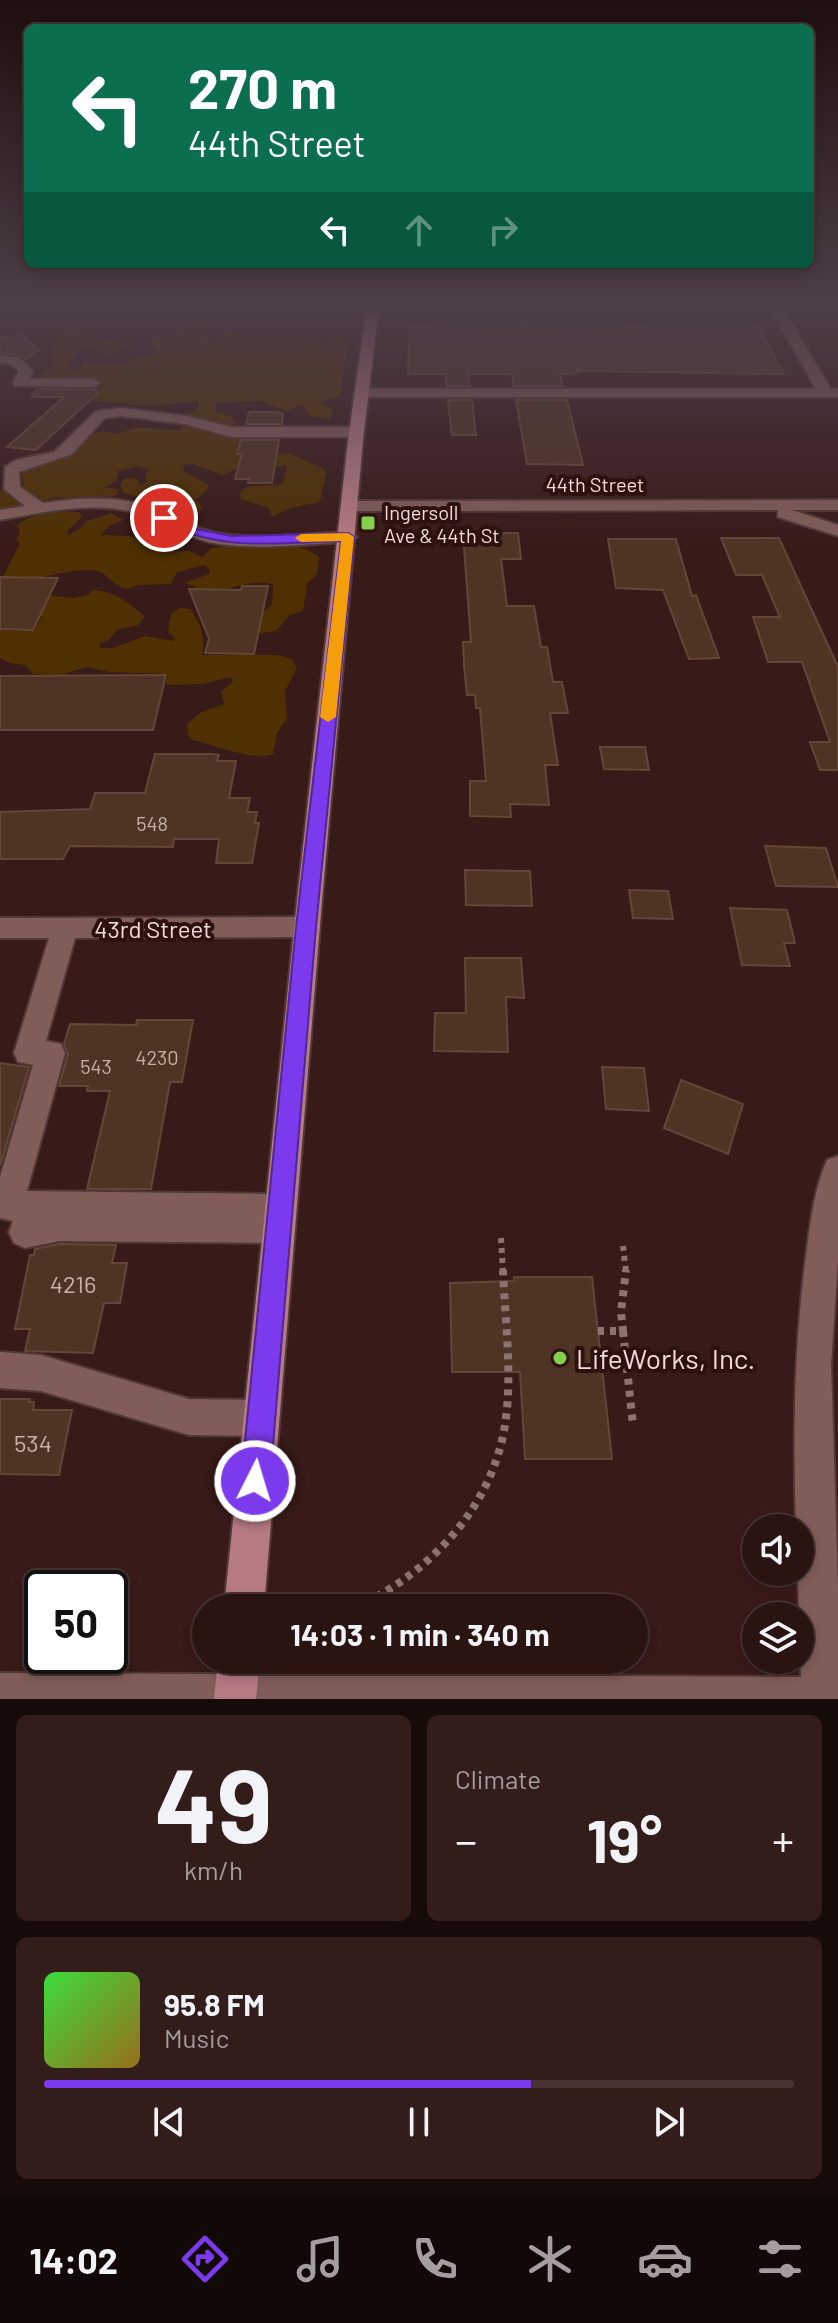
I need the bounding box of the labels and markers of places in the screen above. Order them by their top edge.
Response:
pin [130,484,198,552]
place label: Ingersoll Ave & 44th St [384,500,500,547]
marker: Ingersoll Ave & 44th St [359,514,377,532]
place label: LifeWorks, Inc. [576,1341,755,1375]
marker: LifeWorks, Inc. [551,1349,569,1367]

